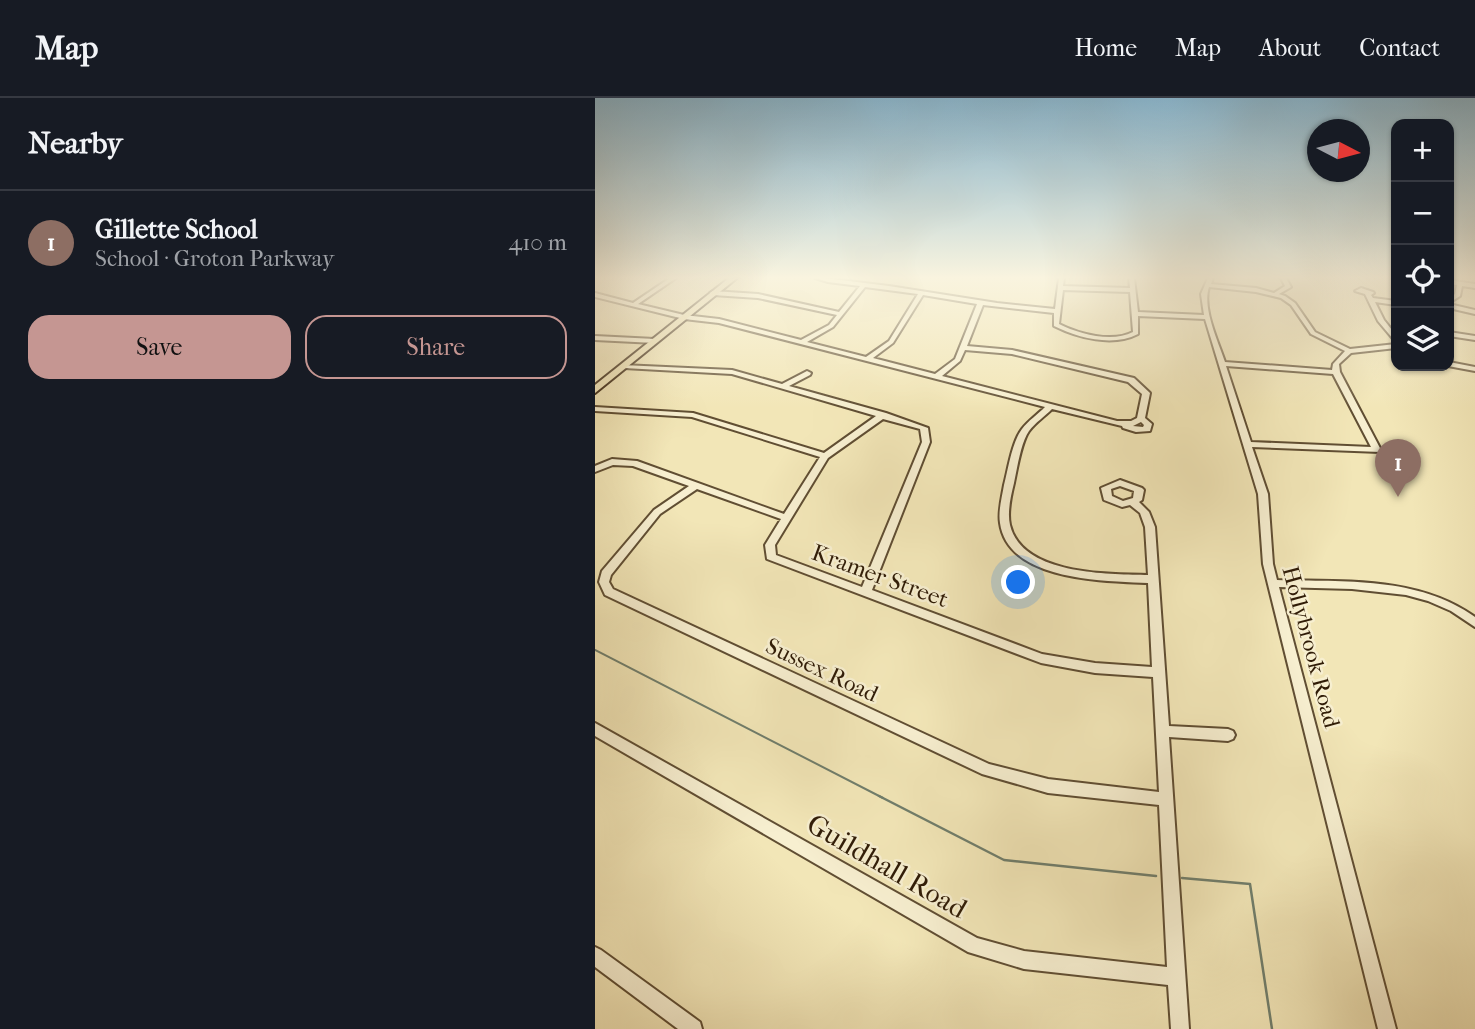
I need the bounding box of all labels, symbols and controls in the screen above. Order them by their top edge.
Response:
text: Map [35,29,98,68]
text: Home [1075,34,1137,62]
text: Map [1175,34,1221,62]
text: About [1259,34,1321,62]
text: Contact [1359,34,1440,62]
north arrow [1307,119,1370,182]
map controls [1391,119,1454,371]
button: + [1391,119,1454,182]
text: Nearby [28,126,123,161]
button: − [1391,182,1454,245]
text: Gillette School [95,214,258,245]
text: 1 [47,229,55,256]
text: 410 m [509,229,567,256]
text: School · Groton Parkway [95,245,334,272]
button: locate [1391,245,1454,308]
button: layers [1391,308,1454,371]
button: Save [28,315,291,379]
button: Share [305,315,567,379]
pin: 1 [1375,439,1421,497]
street label: Kramer Street [808,539,952,613]
street label: Hollybrook Road [1276,563,1346,731]
your location [1001,565,1035,599]
street label: Sussex Road [761,632,883,708]
street label: Guildhall Road [801,807,974,925]

